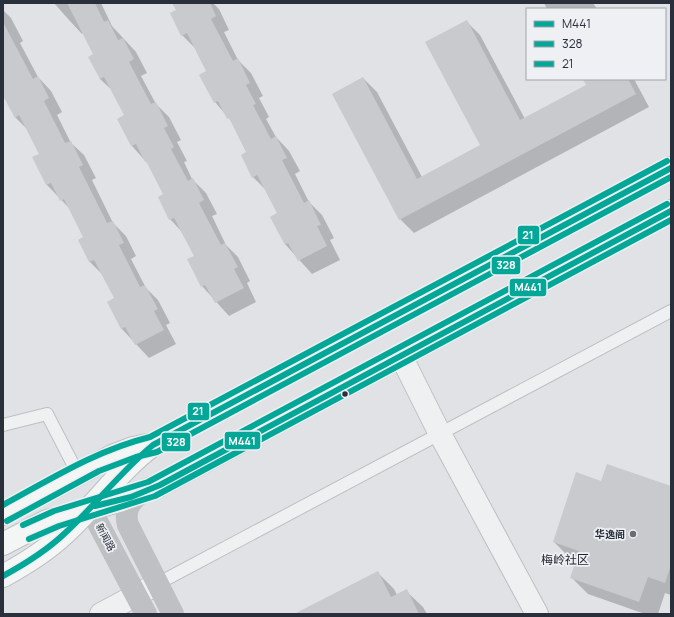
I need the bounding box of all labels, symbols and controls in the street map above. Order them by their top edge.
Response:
legend [526,8,666,80]
text: M441 [562,15,591,32]
text: 328 [562,35,582,52]
text: 21 [562,55,574,72]
line badge: 21 [517,225,540,245]
text: 21 [522,227,534,242]
line badge: 328 [491,256,521,275]
text: 328 [496,257,516,272]
line badge: M441 [509,278,547,297]
text: M441 [514,279,542,294]
unlabelled marker [340,389,350,399]
line badge: 21 [187,402,210,421]
text: 21 [192,403,204,418]
line badge: M441 [224,431,261,450]
line badge: 328 [161,432,191,452]
text: M441 [228,433,256,448]
text: 328 [166,434,186,449]
street label: 新闻路 [93,520,119,554]
place label: 华逸阁 [595,527,625,541]
marker: 华逸阁 [628,529,638,539]
district label: 梅岭社区 [541,551,589,568]

